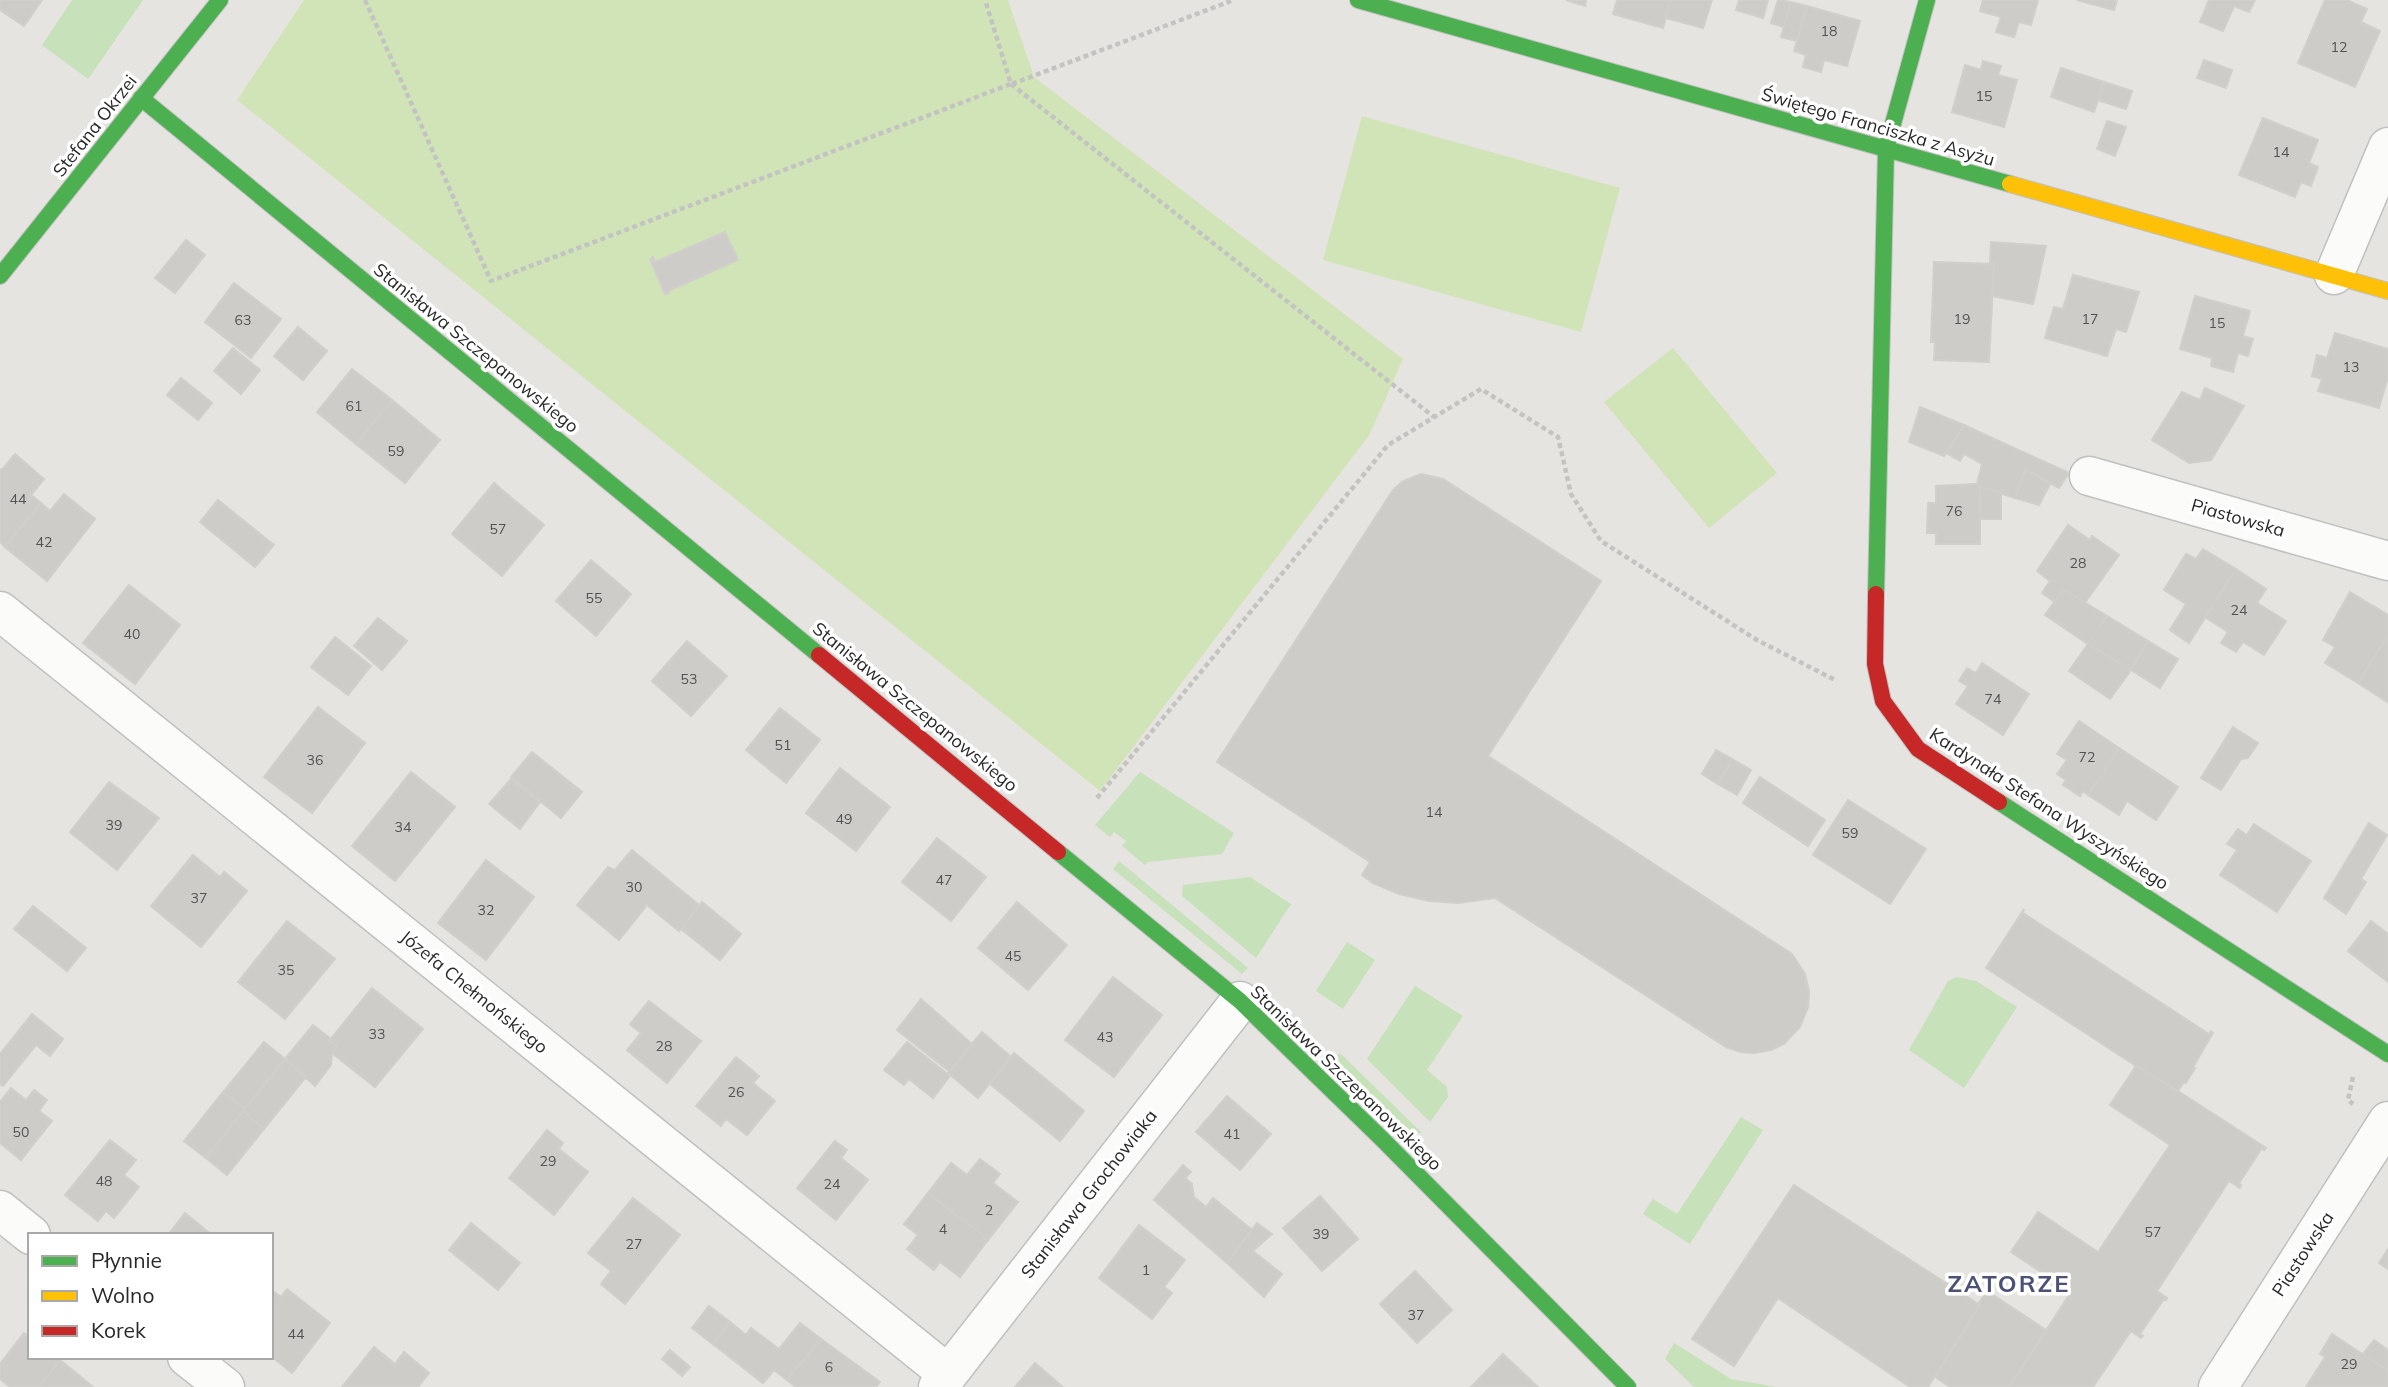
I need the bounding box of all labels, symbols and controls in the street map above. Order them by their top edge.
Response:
house number: 18 [1821,22,1837,40]
house number: 12 [2331,38,2347,56]
street label: Stefana Okrzei [48,70,142,181]
street label: Świętego Franciszka z Asyżu [1759,82,1997,171]
house number: 15 [1976,87,1992,105]
house number: 14 [2273,143,2290,161]
street label: Stanisława Szczepanowskiego [369,258,584,438]
house number: 19 [1954,310,1970,328]
house number: 17 [2082,310,2098,328]
house number: 63 [235,311,251,329]
house number: 15 [2209,314,2225,332]
house number: 13 [2343,358,2359,376]
house number: 61 [346,397,362,415]
house number: 59 [388,442,404,460]
house number: 44 [10,490,27,508]
street label: Piastowska [2189,493,2288,542]
house number: 76 [1946,502,1962,520]
house number: 57 [490,520,506,538]
house number: 42 [36,533,52,551]
house number: 28 [2070,554,2086,572]
house number: 55 [586,589,602,607]
house number: 24 [2231,601,2248,619]
street label: Stanisława Szczepanowskiego [808,617,1023,797]
house number: 40 [124,625,140,643]
house number: 53 [681,670,697,688]
house number: 74 [1985,690,2002,708]
street label: Kardynała Stefana Wyszyńskiego [1925,723,2173,895]
house number: 51 [775,736,791,754]
house number: 72 [2079,748,2095,766]
house number: 36 [307,751,323,769]
house number: 14 [1426,803,1443,821]
house number: 49 [836,810,852,828]
house number: 39 [106,816,122,834]
house number: 34 [395,818,412,836]
house number: 59 [1842,824,1858,842]
house number: 47 [936,871,952,889]
house number: 30 [626,878,642,896]
house number: 37 [191,889,207,907]
house number: 32 [478,901,494,919]
street label: Józefa Chełmońskiego [396,925,553,1058]
house number: 45 [1005,947,1021,965]
house number: 35 [278,961,294,979]
street label: Stanisława Szczepanowskiego [1246,980,1447,1175]
house number: 33 [369,1025,385,1043]
house number: 43 [1097,1028,1113,1046]
house number: 28 [656,1037,672,1055]
house number: 26 [728,1083,744,1101]
street label: Stanisława Grochowiaka [1015,1105,1162,1283]
house number: 50 [13,1123,29,1141]
house number: 41 [1224,1125,1240,1143]
house number: 29 [540,1152,556,1170]
house number: 48 [96,1172,112,1190]
house number: 24 [824,1175,841,1193]
house number: 2 [985,1201,993,1219]
street label: Piastowska [2267,1207,2338,1300]
house number: 4 [939,1220,948,1238]
house number: 57 [2145,1223,2161,1241]
house number: 39 [1313,1225,1329,1243]
legend [28,1233,273,1359]
house number: 27 [626,1235,642,1253]
text: Płynnie [91,1247,162,1273]
house number: 1 [1142,1261,1150,1279]
district label: ZATORZE [1948,1268,2070,1298]
text: Wolno [91,1282,154,1308]
house number: 37 [1408,1306,1424,1324]
text: Korek [91,1317,146,1343]
house number: 44 [288,1325,305,1343]
house number: 29 [2341,1355,2357,1373]
house number: 6 [825,1358,833,1376]

